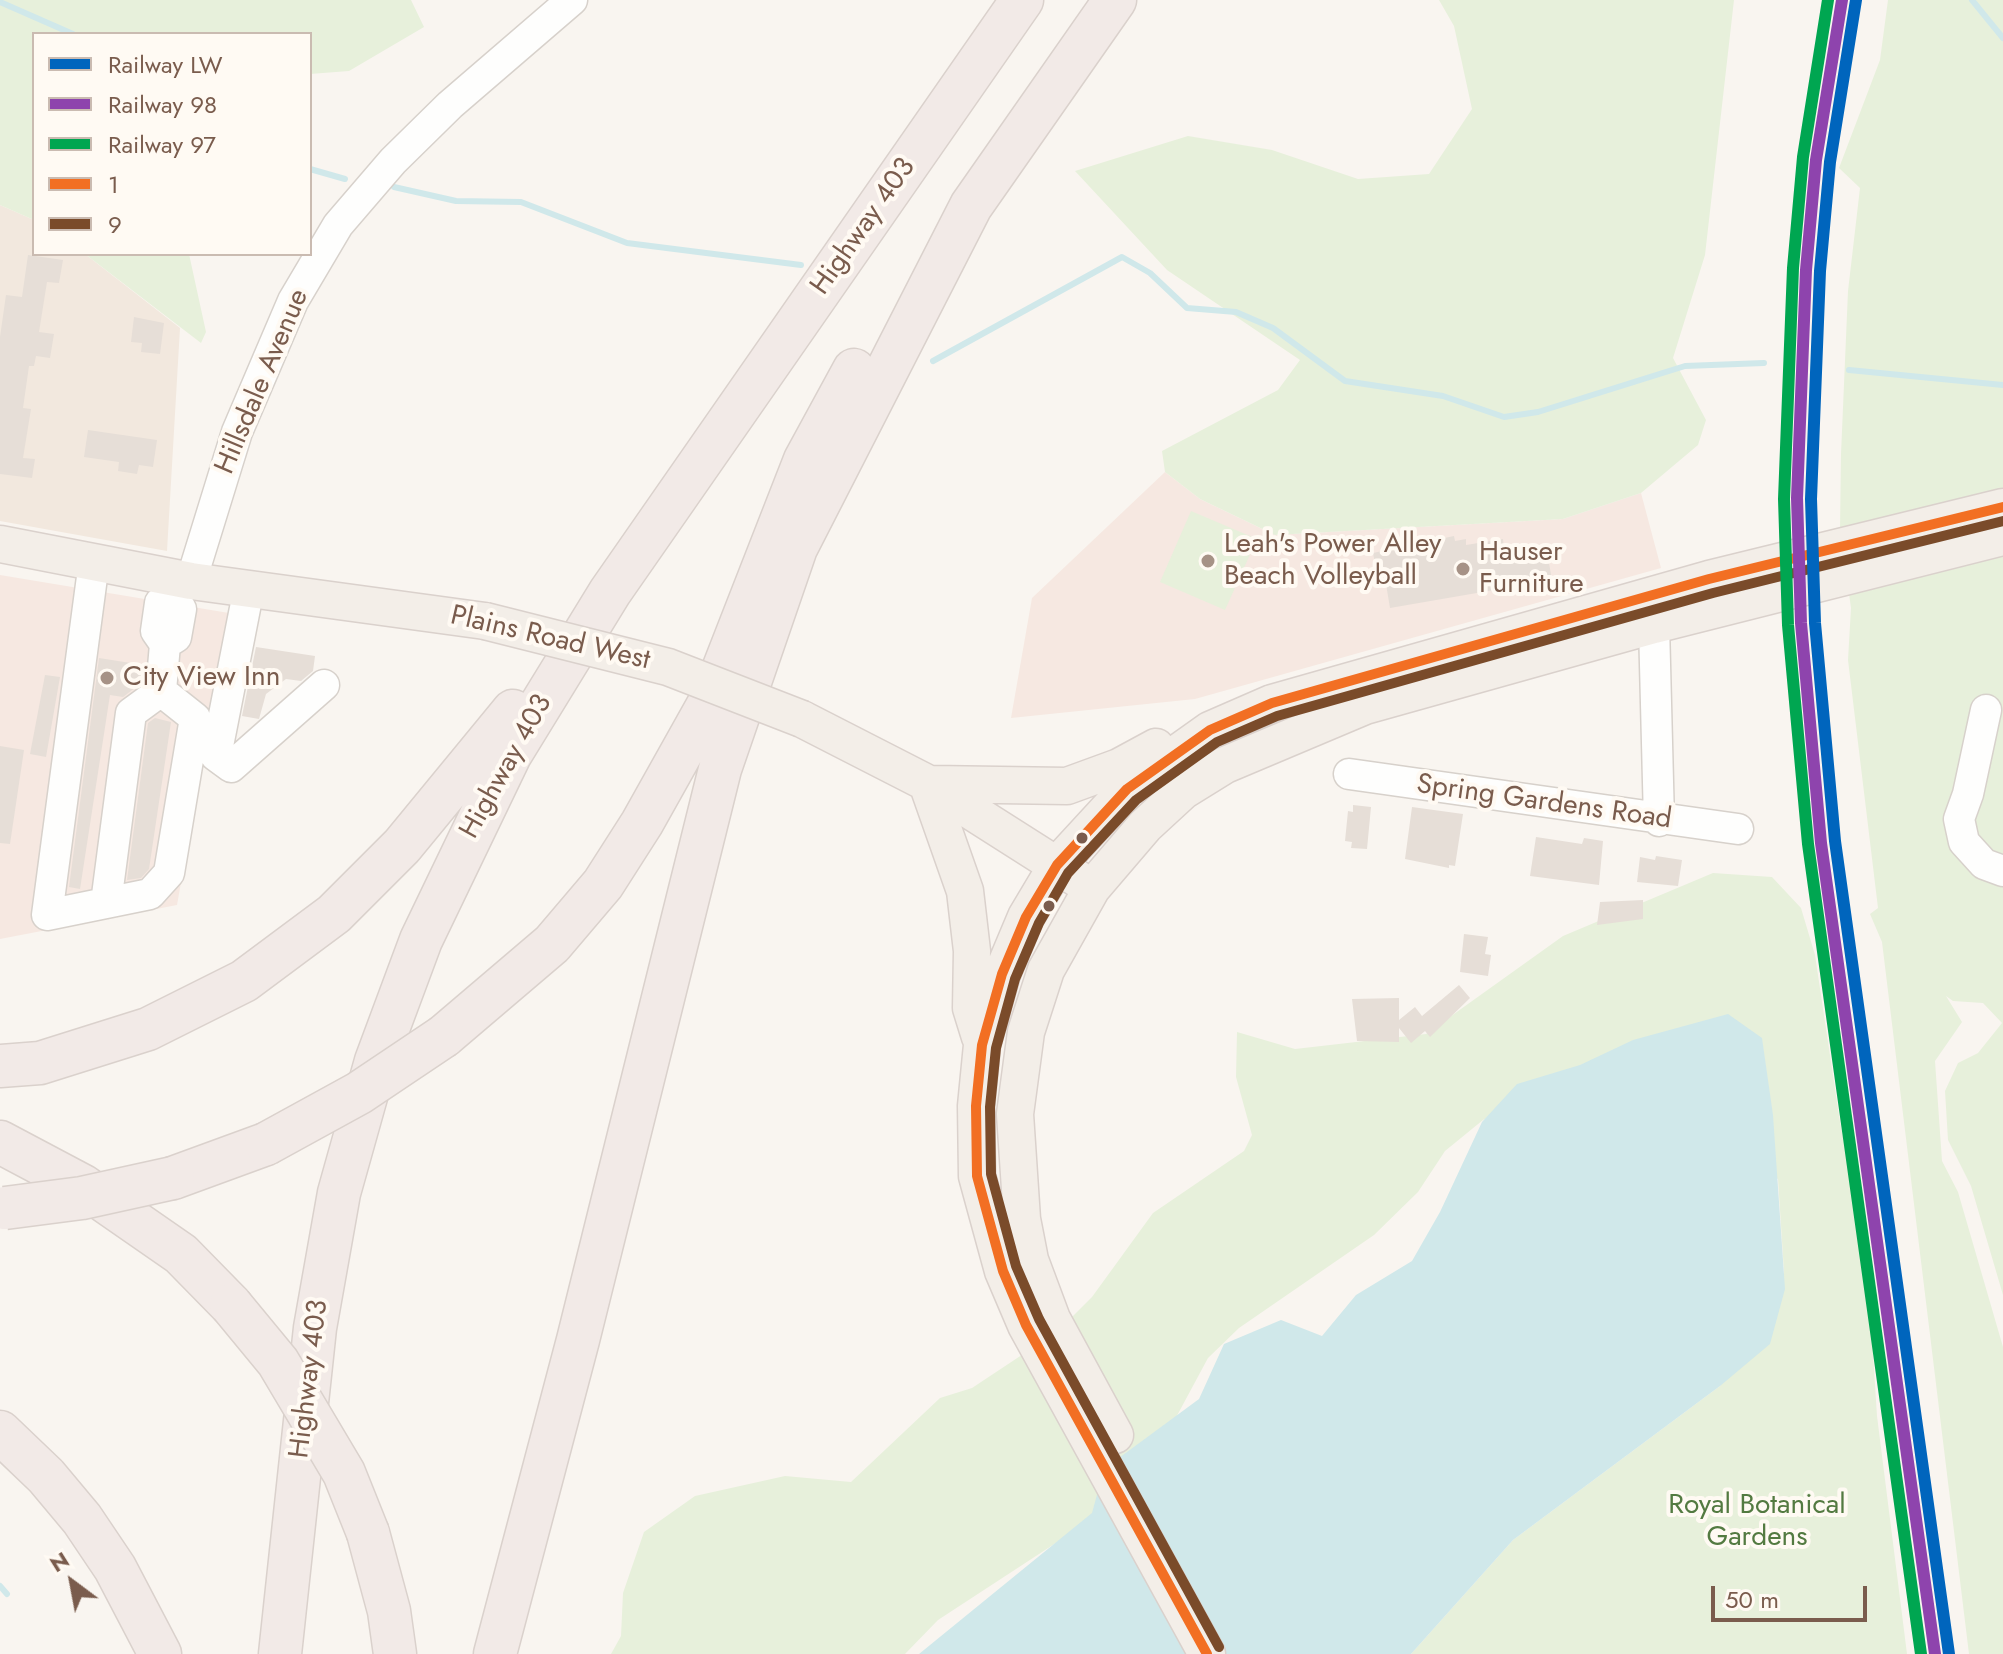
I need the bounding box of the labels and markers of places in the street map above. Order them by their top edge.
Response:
place label: Leah's Power Alley Beach Volleyball [1224,528,1441,594]
place label: Hauser Furniture [1479,536,1584,602]
marker: Leah's Power Alley Beach Volleyball [1199,552,1217,570]
marker: Hauser Furniture [1454,560,1472,578]
place label: City View Inn [123,661,280,695]
marker: City View Inn [98,669,116,687]
unlabelled marker [1074,830,1090,846]
unlabelled marker [1041,898,1057,914]

